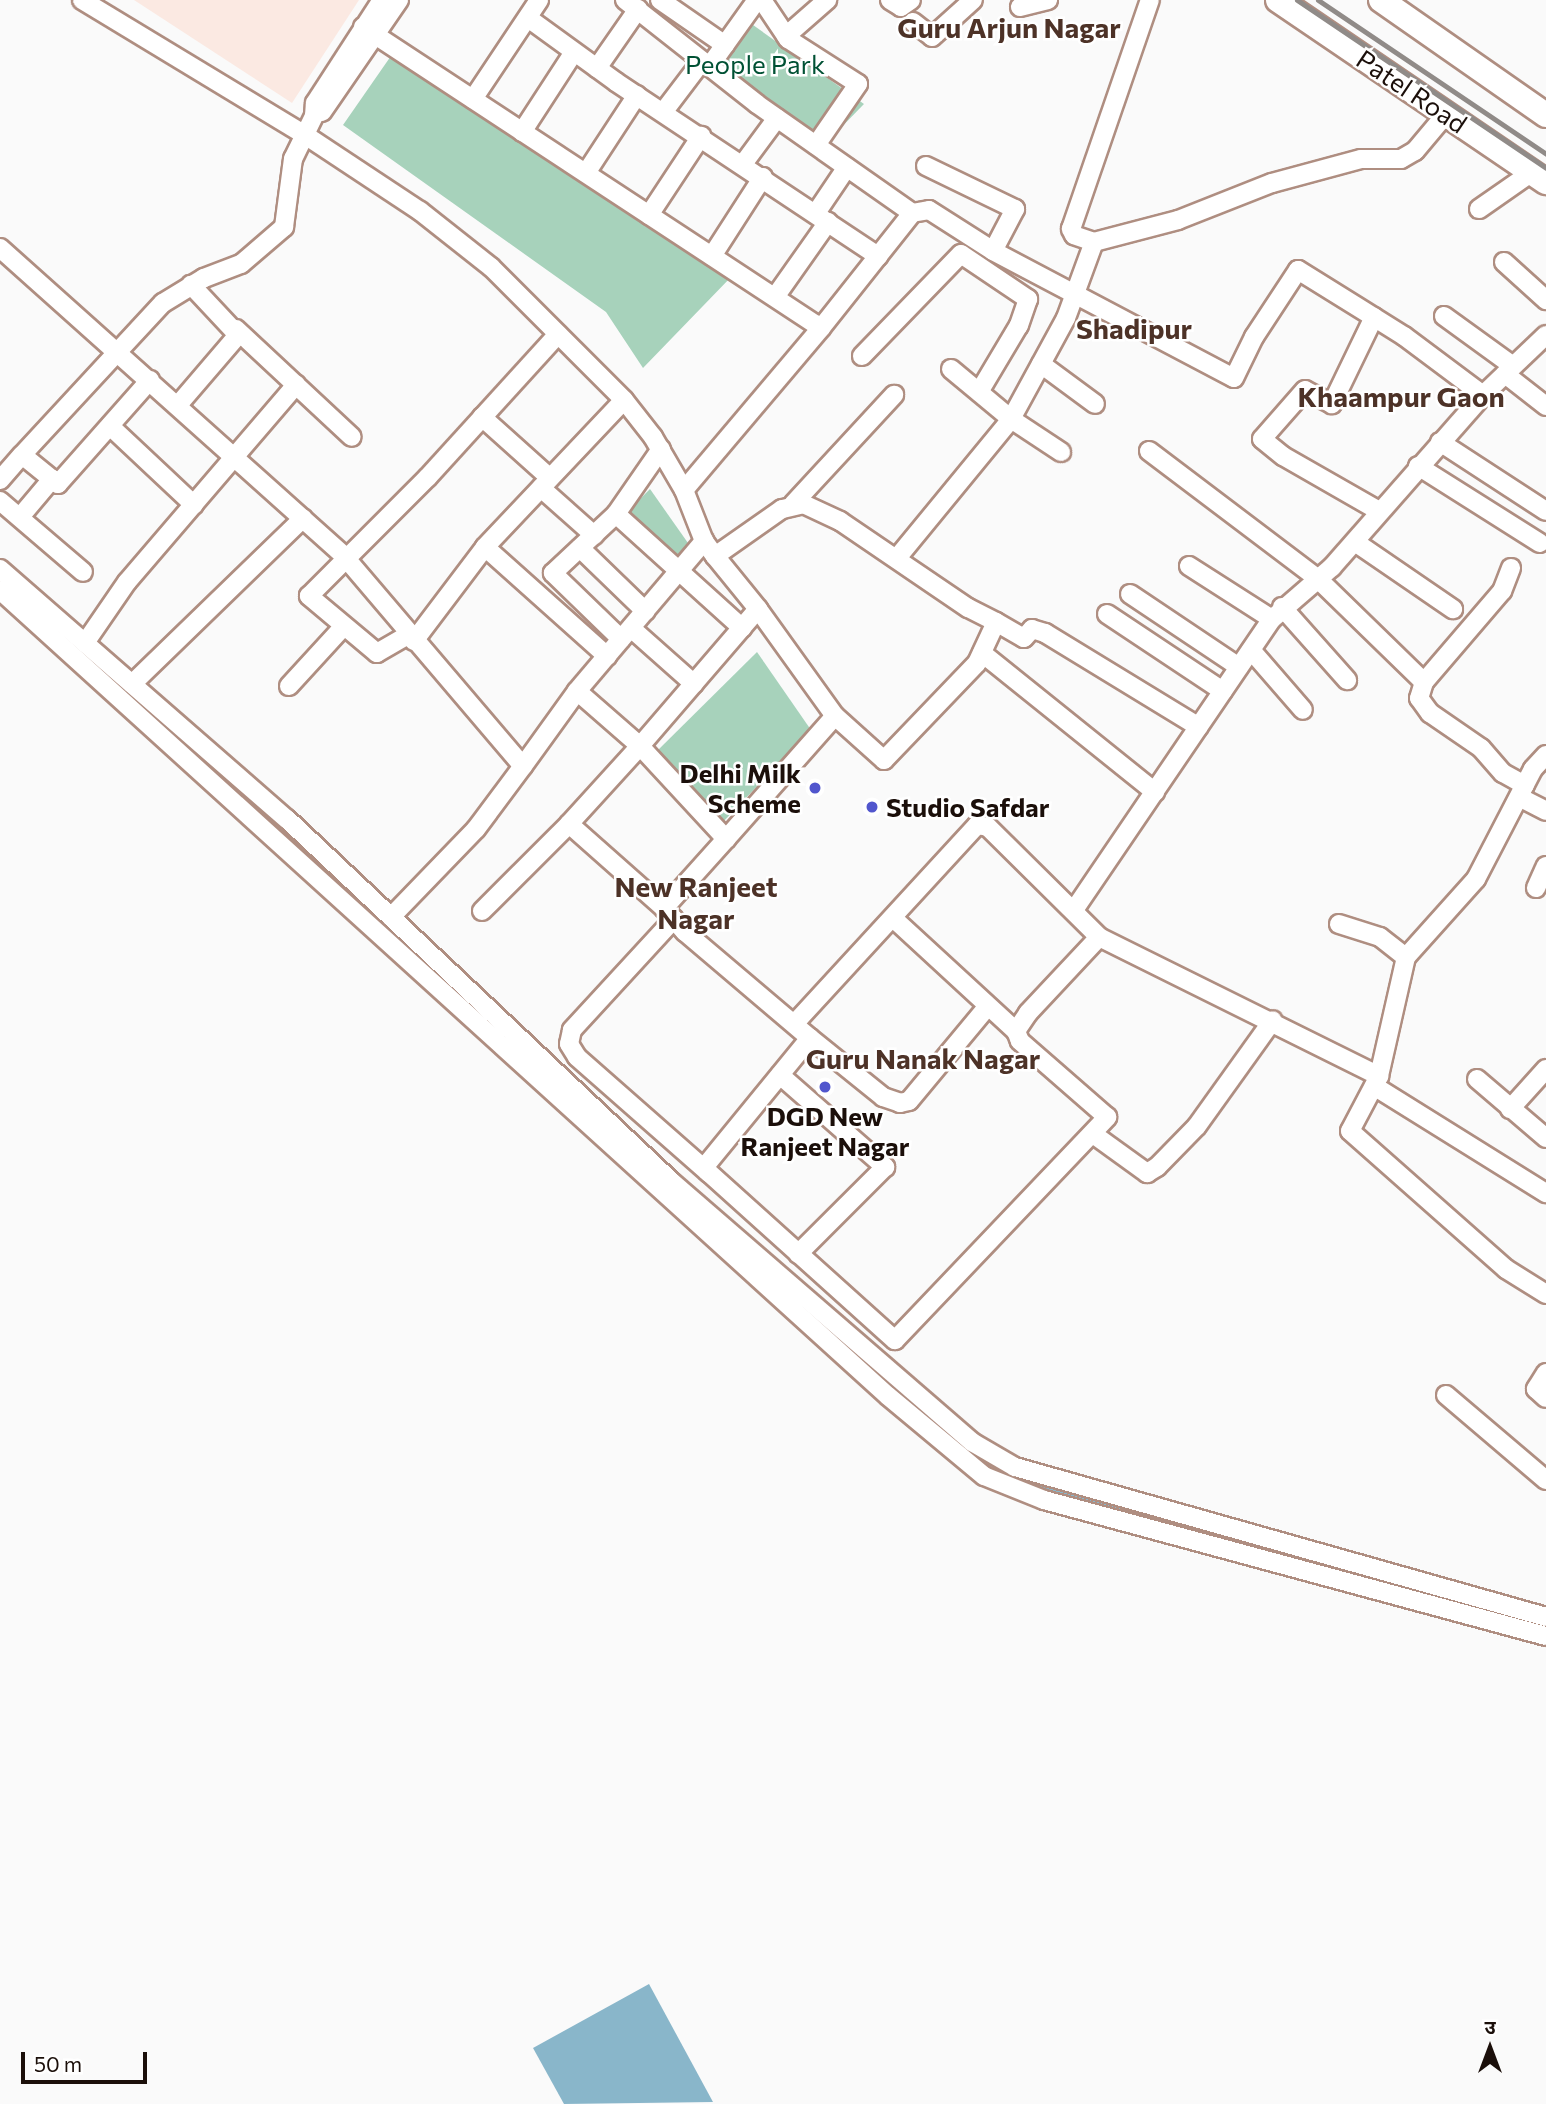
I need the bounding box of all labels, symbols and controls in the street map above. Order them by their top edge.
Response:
district label: Guru Arjun Nagar [897,10,1121,44]
street label: Patel Road [1351,43,1473,139]
park label: People Park [685,48,825,80]
district label: Shadipur [1076,311,1192,345]
district label: Khaampur Gaon [1297,379,1505,413]
place label: Delhi Milk Scheme [680,757,801,818]
marker: Delhi Milk Scheme [807,780,823,796]
place label: Studio Safdar [886,791,1050,823]
marker: Studio Safdar [864,799,880,815]
district label: New Ranjeet Nagar [614,869,778,935]
district label: Guru Nanak Nagar [806,1041,1040,1075]
marker: DGD New Ranjeet Nagar [815,1077,835,1097]
place label: DGD New Ranjeet Nagar [741,1100,909,1162]
north arrow [1455,2013,1525,2083]
text: उ [1484,2015,1496,2038]
scale bar [24,2038,150,2082]
text: 50 m [34,2051,82,2076]

